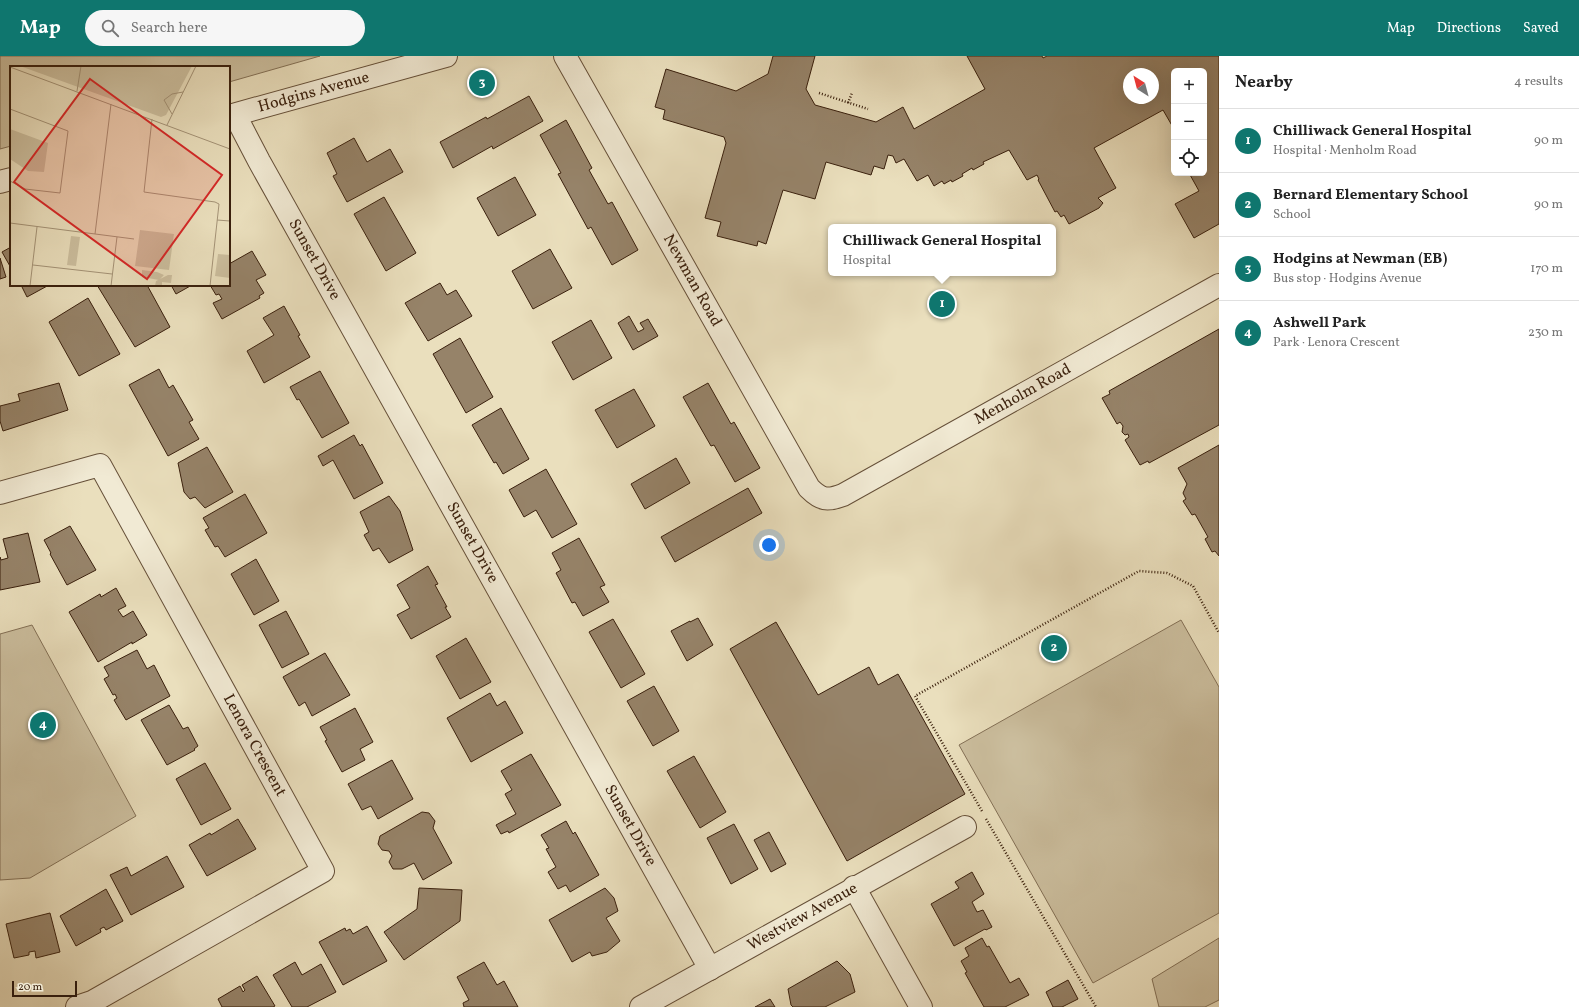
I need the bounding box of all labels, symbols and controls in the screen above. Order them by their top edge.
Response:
search box [85,10,365,46]
text: Map [20,15,61,41]
icon: search [99,17,121,39]
text: Search here [131,18,208,39]
text: Map [1387,19,1415,38]
text: Directions [1437,19,1501,38]
text: Saved [1523,19,1559,38]
inset map [10,66,230,286]
street label: Hodgins Avenue [256,67,372,118]
pin: 3 [469,68,495,98]
north arrow [1123,68,1159,104]
map controls [1171,68,1207,176]
button: + [1171,68,1207,104]
text: Nearby [1235,71,1293,94]
text: 4 results [1514,73,1563,91]
button: − [1171,104,1207,140]
text: Chilliwack General Hospital [1273,121,1472,142]
text: 1 [1245,132,1251,150]
text: 90 m [1534,132,1563,150]
button: locate [1171,140,1207,176]
text: Hospital · Menholm Road [1273,142,1417,160]
text: Bernard Elementary School [1273,185,1468,206]
text: 2 [1245,196,1251,214]
text: 90 m [1534,196,1563,214]
text: School [1273,206,1311,224]
street label: Sunset Drive [283,215,346,304]
popup [828,224,1056,276]
street label: Newman Road [657,231,727,331]
text: Chilliwack General Hospital [843,231,1041,252]
text: Hodgins at Newman (EB) [1273,249,1447,270]
text: Hospital [843,252,891,270]
text: 3 [1245,260,1251,278]
text: 170 m [1530,260,1563,278]
text: Bus stop · Hodgins Avenue [1273,270,1422,288]
pin: 1 [929,289,955,319]
text: Ashwell Park [1273,313,1366,334]
text: 4 [1244,324,1252,342]
text: 230 m [1528,324,1563,342]
text: Park · Lenora Crescent [1273,334,1400,352]
street label: Menholm Road [970,359,1075,430]
street label: Sunset Drive [441,498,504,587]
your location [759,535,779,555]
pin: 2 [1041,633,1067,663]
street label: Lenora Crescent [217,690,291,801]
pin: 4 [30,710,56,740]
street label: Sunset Drive [598,781,661,870]
street label: Westview Avenue [744,878,862,957]
scale bar [12,979,77,998]
text: 20 m [18,980,42,995]

